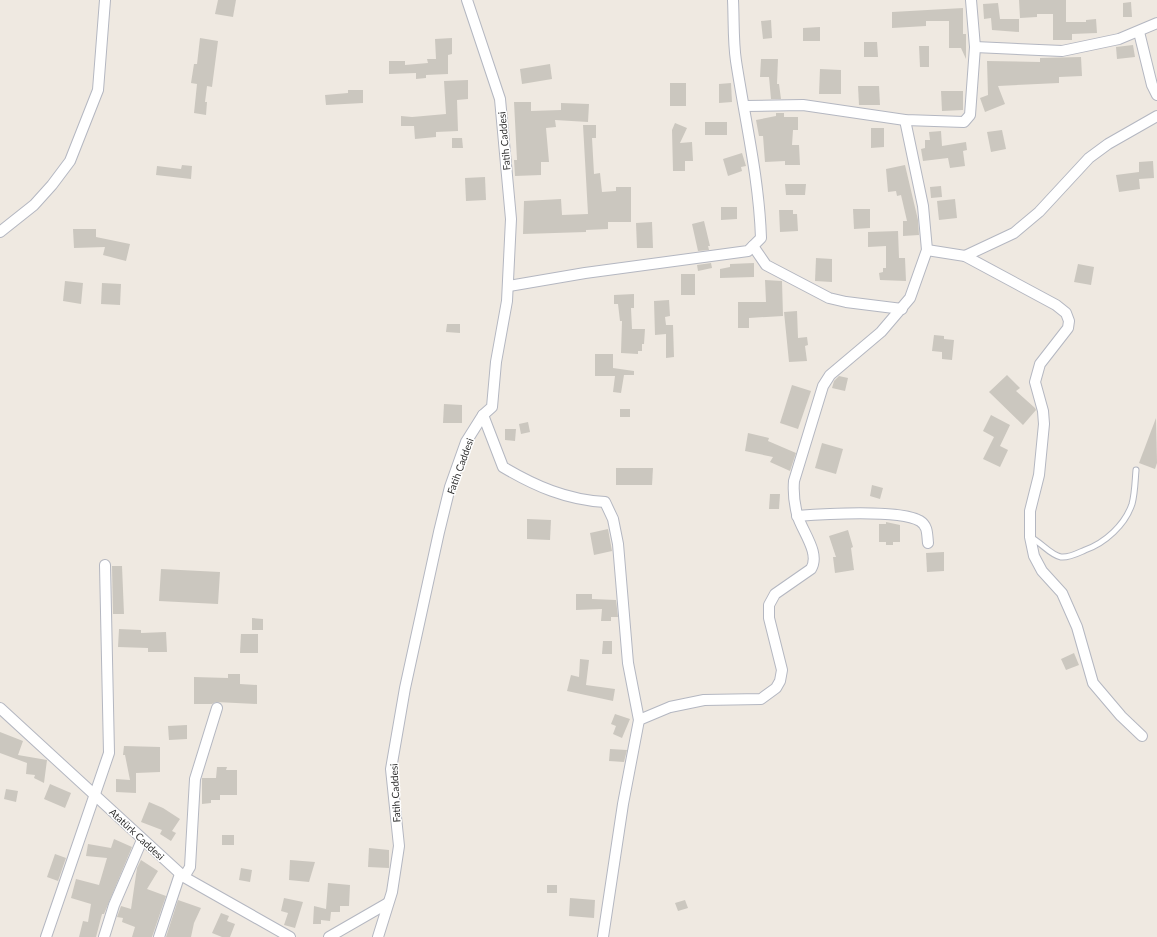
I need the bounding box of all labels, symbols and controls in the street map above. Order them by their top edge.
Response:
street label: Fatih Caddesi [495,111,513,171]
street label: Fatih Caddesi [444,436,476,496]
street label: Fatih Caddesi [387,763,403,823]
street label: Atatürk Caddesi [107,806,167,862]

